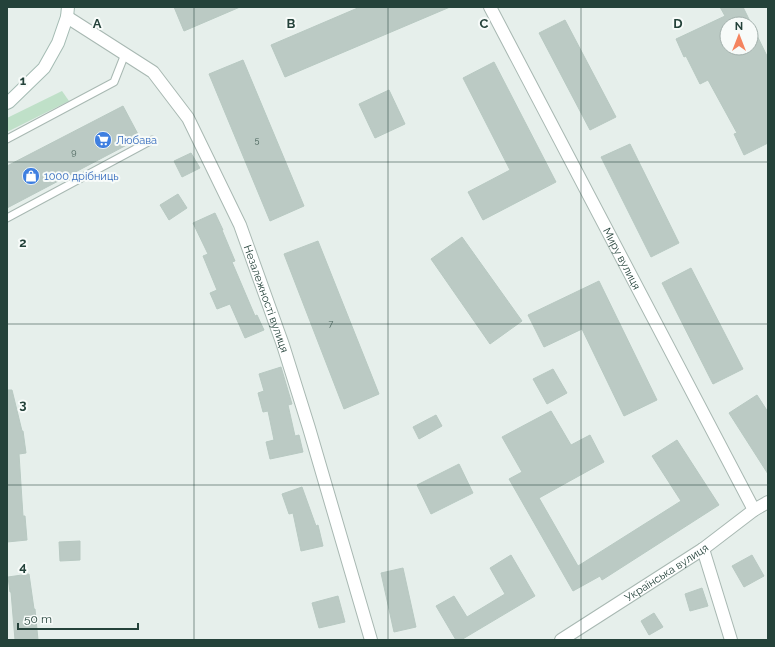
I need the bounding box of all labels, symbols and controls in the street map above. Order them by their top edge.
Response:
text: A [93,16,102,31]
text: B [287,16,296,31]
text: C [480,16,489,31]
text: D [673,16,683,31]
north arrow [719,16,759,56]
text: N [735,20,743,33]
text: 1 [20,73,27,88]
supermarket icon: Любава [93,130,113,150]
place label: Любава [116,134,157,147]
house number: 5 [255,135,260,145]
house number: 9 [71,147,77,157]
shop icon: 1000 дрібниць [21,166,41,186]
place label: 1000 дрібниць [44,170,119,183]
street label: Миру вулиця [600,225,644,292]
text: 2 [19,235,27,250]
street label: Незалежності вулиця [241,243,291,354]
house number: 7 [329,319,334,329]
text: 3 [19,397,27,412]
street label: Українська вулиця [622,541,711,604]
text: 4 [19,559,27,574]
scale bar [18,605,138,631]
text: 50 m [24,612,52,626]

